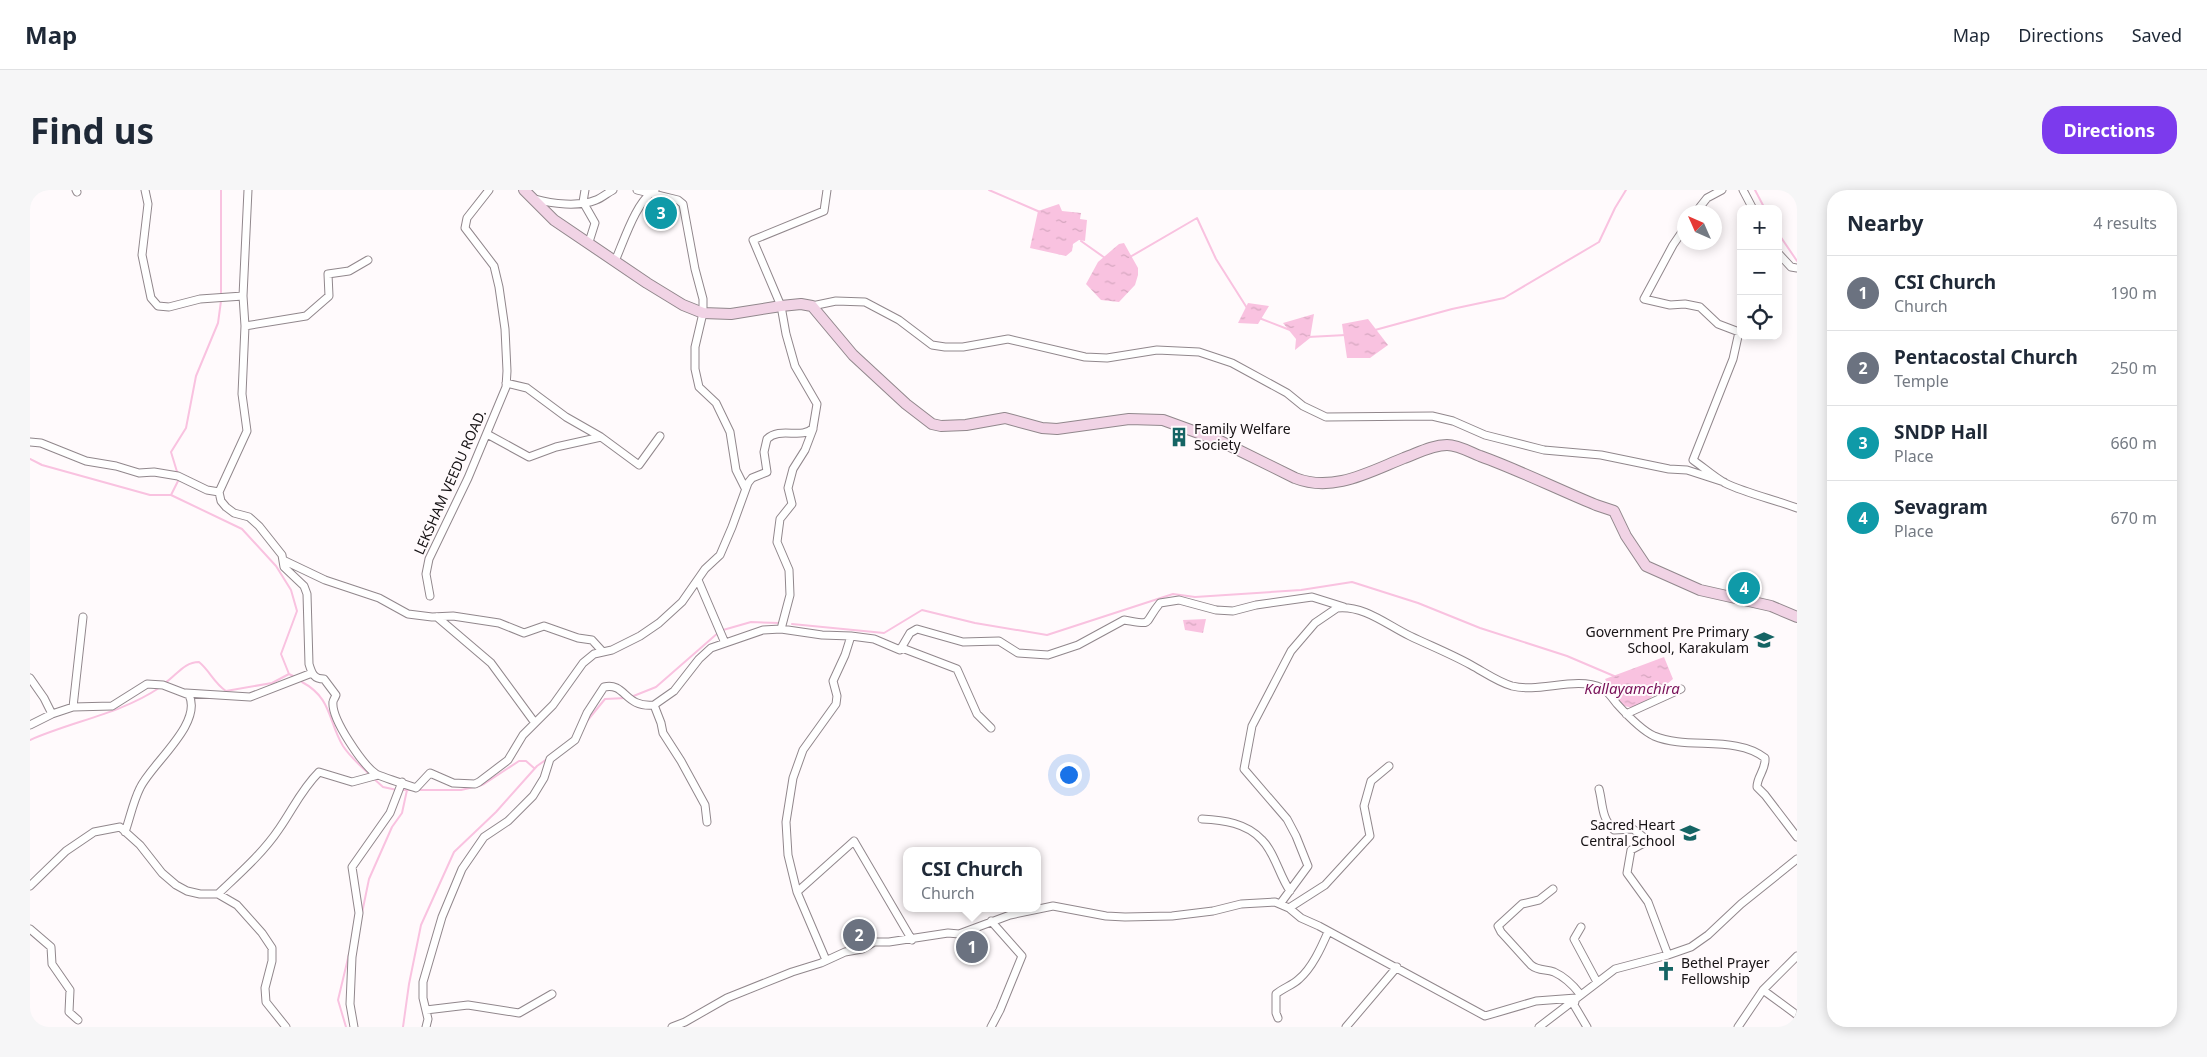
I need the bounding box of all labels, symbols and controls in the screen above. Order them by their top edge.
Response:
text: Map [25,18,77,51]
text: Map [1953,23,1990,47]
text: Directions [2018,23,2104,47]
text: Saved [2132,23,2182,47]
button: Directions [2042,106,2177,154]
text: Find us [30,107,154,154]
pin: 3 [645,194,677,232]
north arrow [1677,205,1722,250]
map controls [1737,205,1782,340]
button: + [1737,205,1782,250]
text: Nearby [1847,209,1923,237]
text: 4 results [2093,212,2157,234]
button: − [1737,250,1782,295]
text: CSI Church [1894,269,1996,295]
text: 1 [1858,282,1868,304]
text: 190 m [2110,282,2157,304]
button: locate [1737,295,1782,340]
text: Church [1894,295,1948,317]
text: Pentacostal Church [1894,344,2078,370]
text: 2 [1858,357,1868,379]
text: 250 m [2110,357,2157,379]
text: Temple [1894,370,1949,392]
street label: LEKSHAM VEEDU ROAD. [409,406,490,557]
place label: Family Welfare Society [1194,419,1291,454]
text: SNDP Hall [1894,419,1988,445]
building icon: Family Welfare Society [1168,426,1190,448]
text: 3 [1858,432,1868,454]
text: 660 m [2110,432,2157,454]
text: Place [1894,445,1934,467]
text: Sevagram [1894,494,1988,520]
text: 4 [1858,507,1868,529]
text: 670 m [2110,507,2157,529]
text: Place [1894,520,1934,542]
pin: 4 [1728,569,1760,607]
place label: Government Pre Primary School, Karakulam [1586,622,1750,657]
school or university icon: Government Pre Primary School, Karakulam [1753,629,1775,651]
water label: Kallayamchira [1584,678,1680,698]
your location [1056,762,1082,788]
place label: Sacred Heart Central School [1580,815,1675,850]
school or university icon: Sacred Heart Central School [1679,822,1701,844]
popup [903,847,1041,912]
text: CSI Church [921,856,1023,882]
text: Church [921,882,975,904]
pin: 2 [843,916,875,954]
pin: 1 [956,928,988,966]
place label: Bethel Prayer Fellowship [1681,953,1770,988]
church icon: Bethel Prayer Fellowship [1655,960,1677,982]

